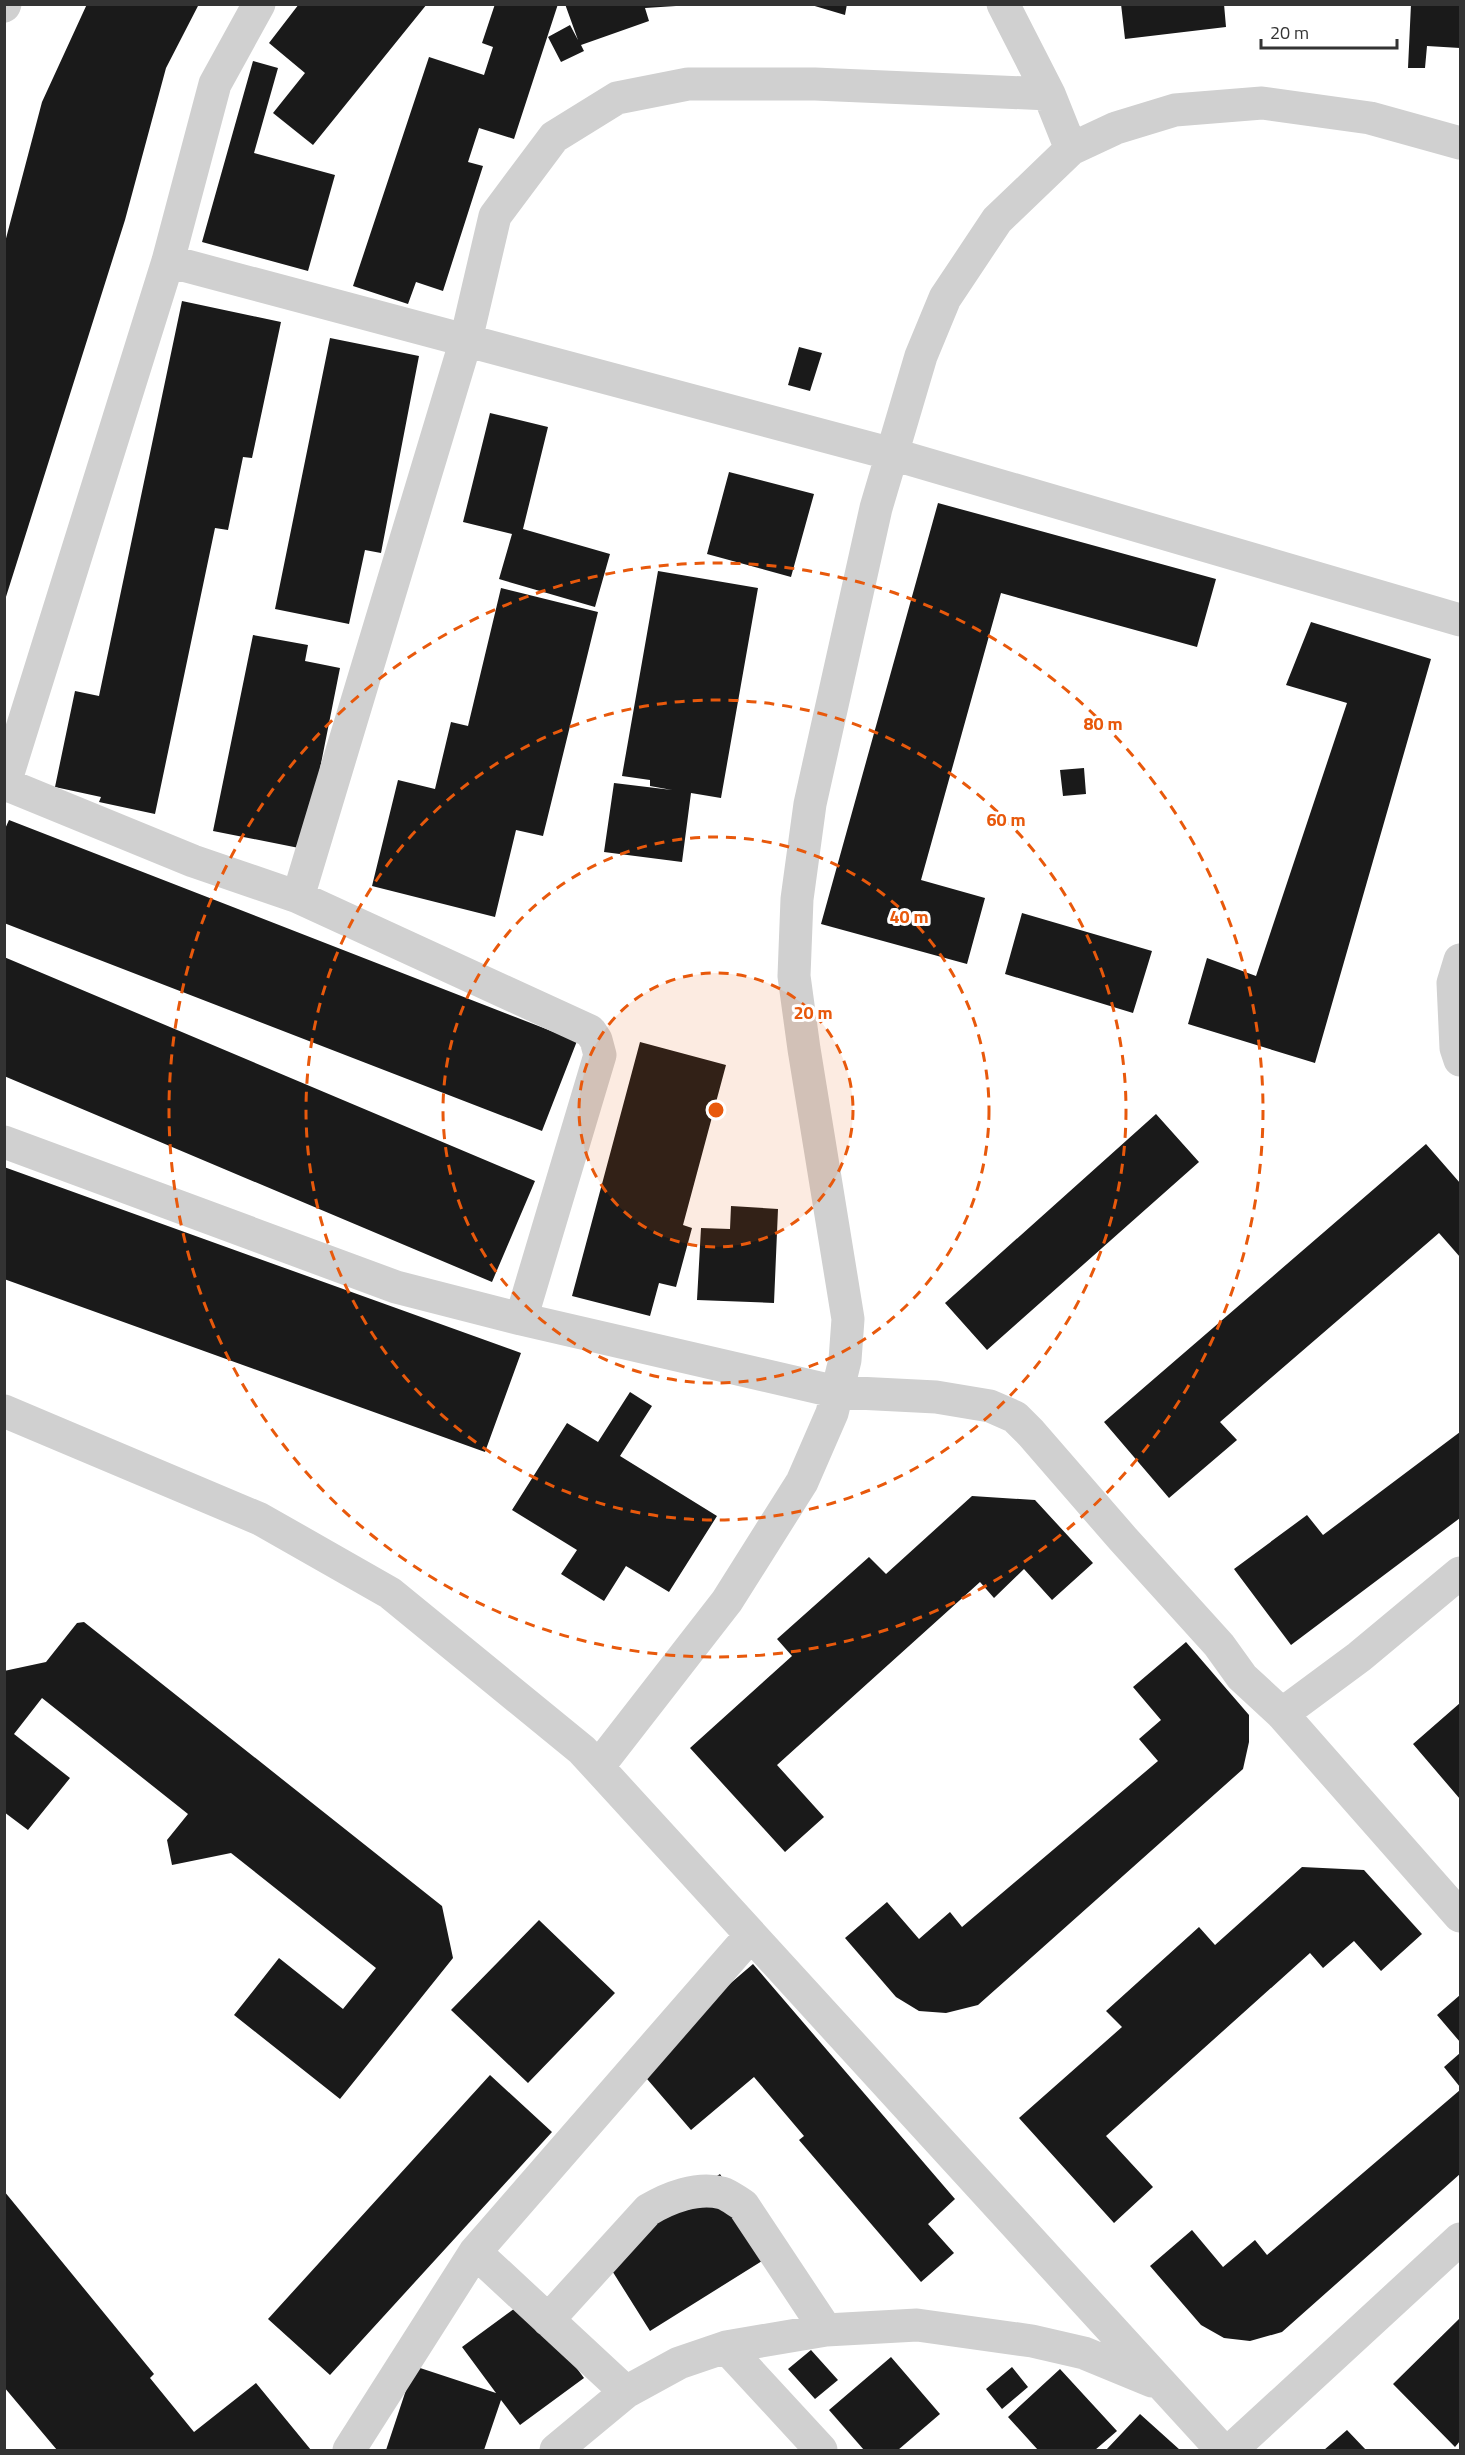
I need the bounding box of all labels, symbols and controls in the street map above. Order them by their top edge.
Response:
scale bar [1261,12,1398,50]
text: 20 m [1270,19,1309,46]
text: 80 m [1083,710,1123,737]
text: 60 m [986,806,1026,833]
text: 40 m [889,903,929,930]
text: 20 m [793,999,833,1026]
centre of rings [706,1100,726,1120]

